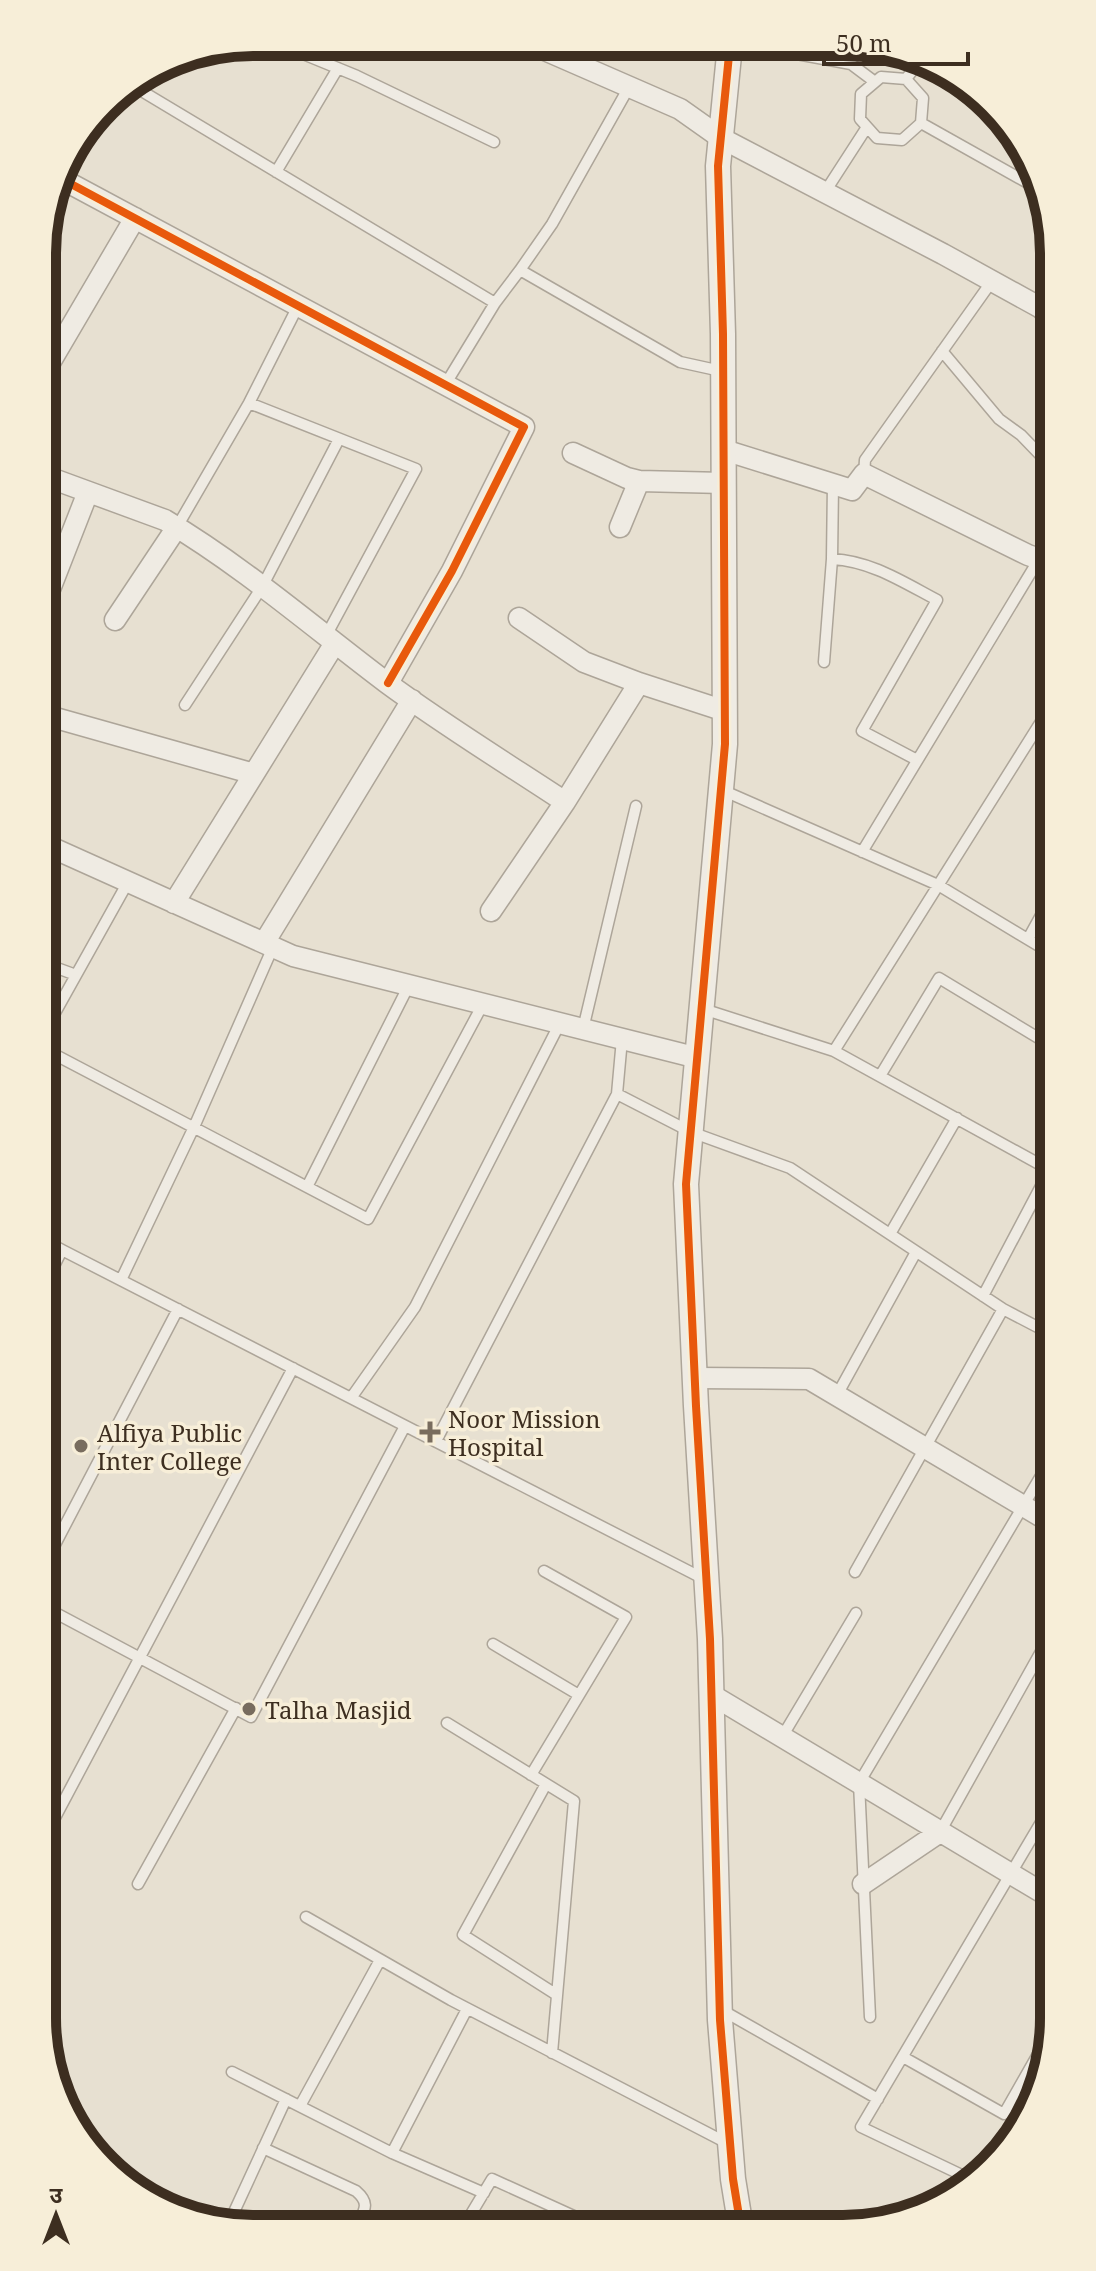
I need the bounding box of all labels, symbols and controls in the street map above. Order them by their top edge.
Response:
scale bar [824,16,968,66]
text: 50 m [836,26,892,59]
place label: Noor Mission Hospital [448,1402,600,1463]
place label: Alfiya Public Inter College [97,1416,242,1477]
marker: Noor Mission Hospital [419,1421,441,1443]
marker: Alfiya Public Inter College [72,1437,90,1455]
place label: Talha Masjid [265,1693,412,1726]
marker: Talha Masjid [240,1700,258,1718]
north arrow [16,2175,96,2255]
text: उ [50,2179,64,2209]

